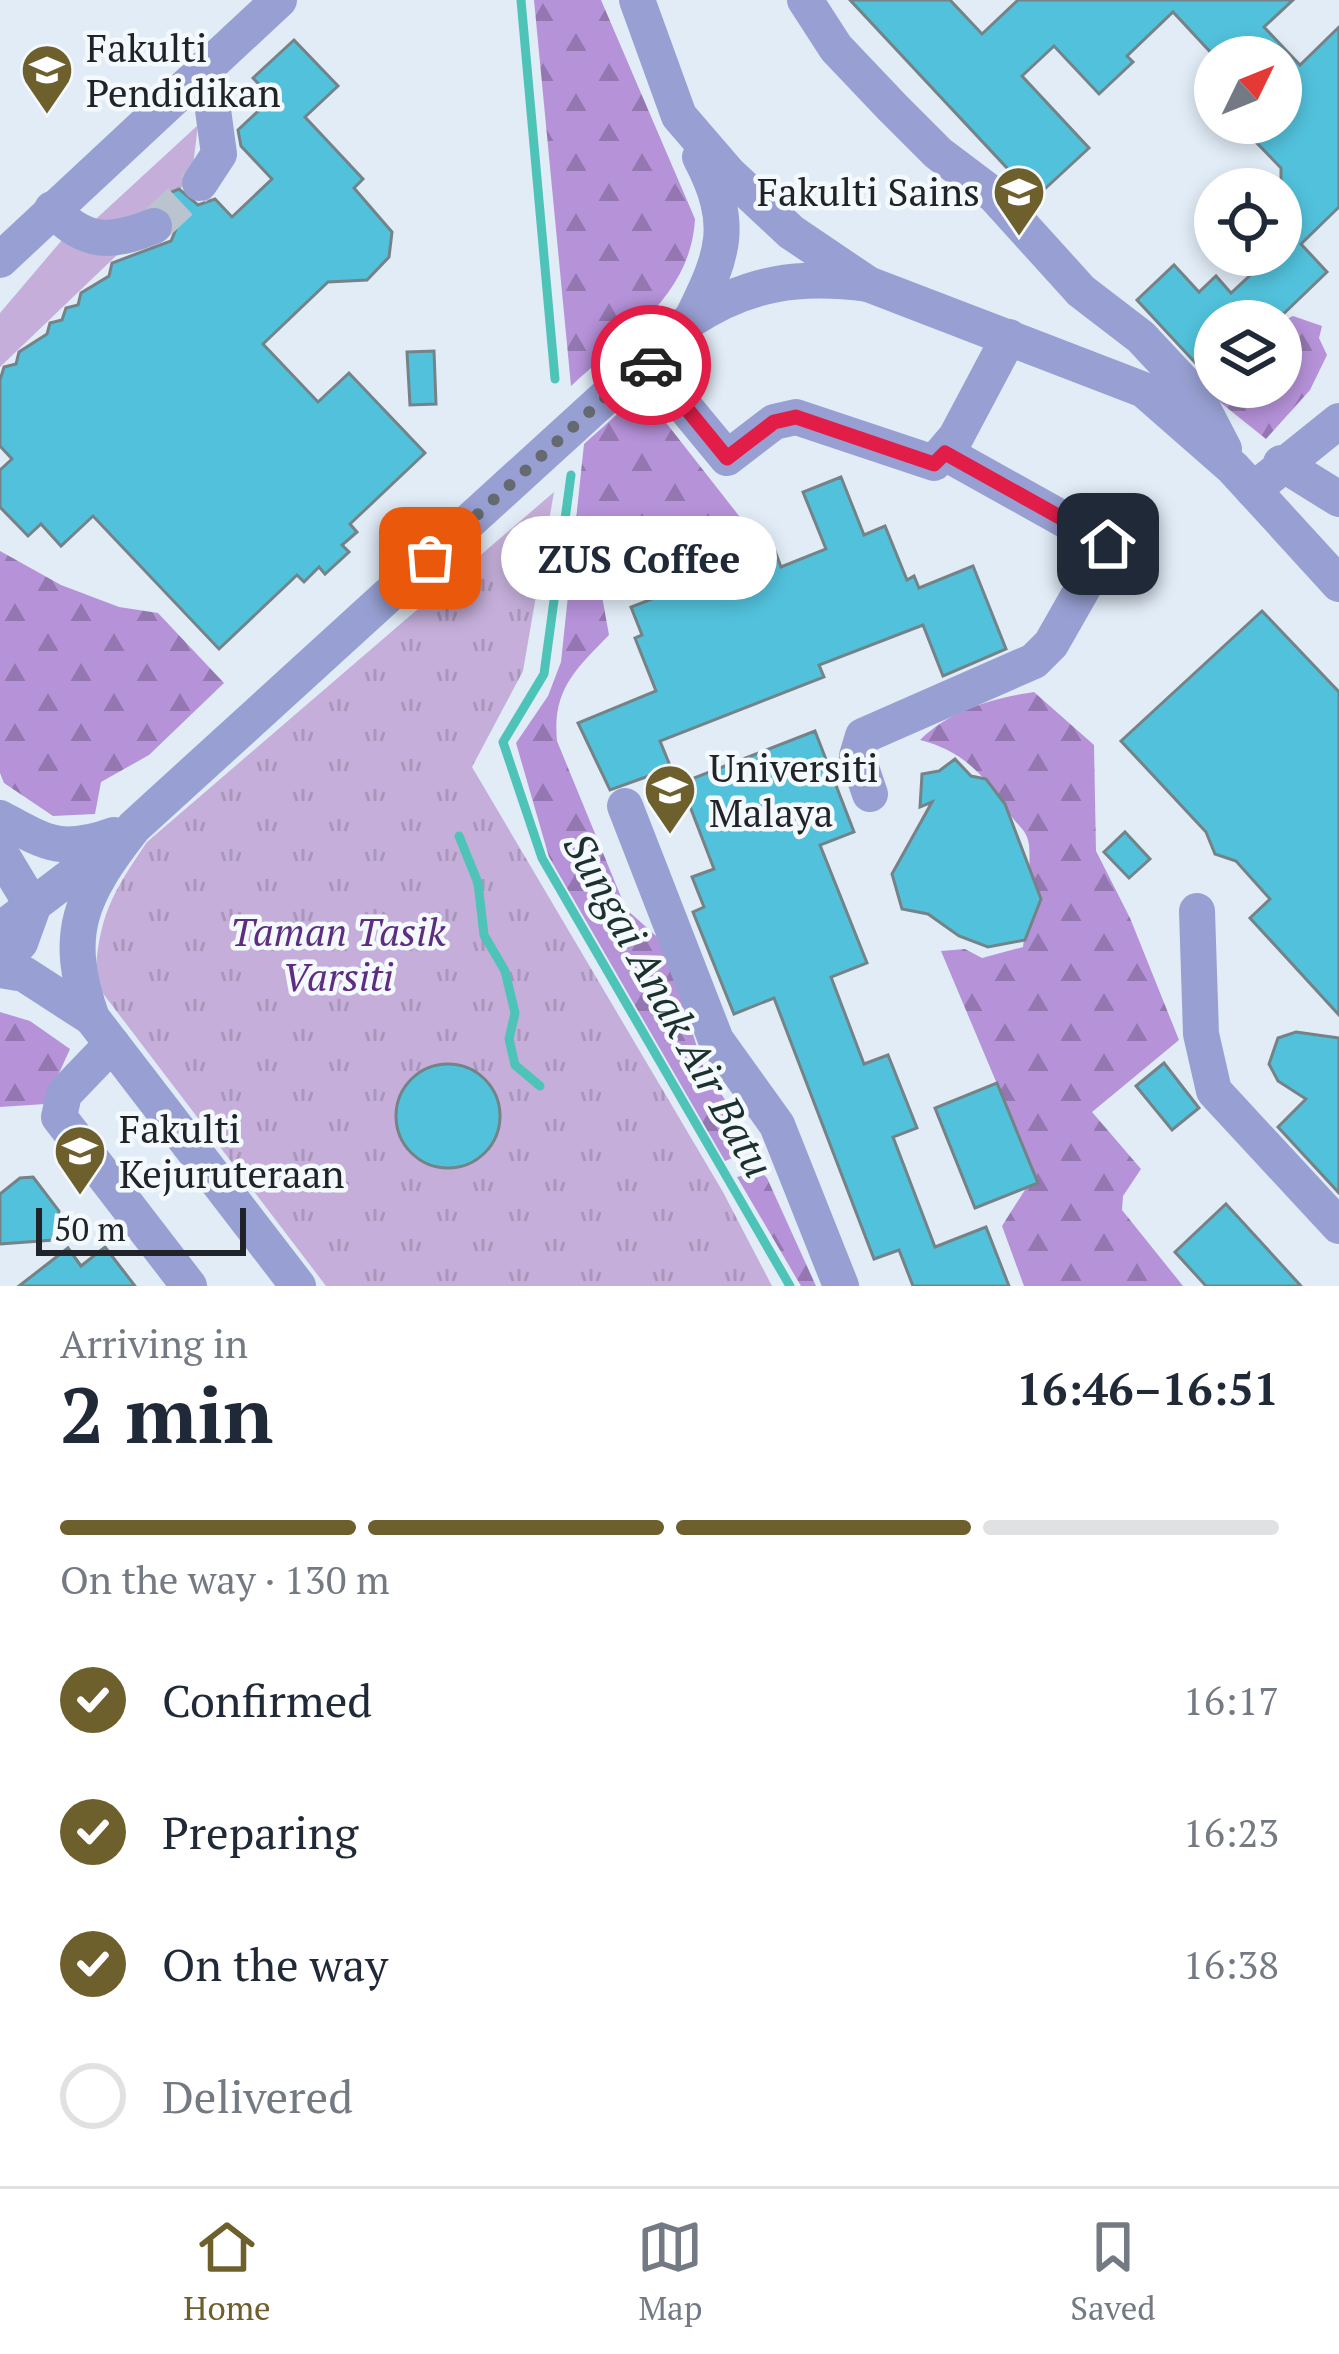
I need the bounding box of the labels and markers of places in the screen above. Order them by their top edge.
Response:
place label: Fakulti Pendidikan [86,21,281,118]
school or university icon: Fakulti Pendidikan [19,42,75,116]
school or university icon: Fakulti Sains [991,164,1047,238]
place label: Fakulti Sains [757,165,980,217]
pin [1057,493,1159,595]
pin [379,507,481,609]
callout: ZUS Coffee [502,516,778,600]
place label: Universiti Malaya [709,741,879,838]
school or university icon: Universiti Malaya [642,762,698,836]
place label: Fakulti Kejuruteraan [119,1102,345,1199]
school or university icon: Fakulti Kejuruteraan [52,1123,108,1197]

